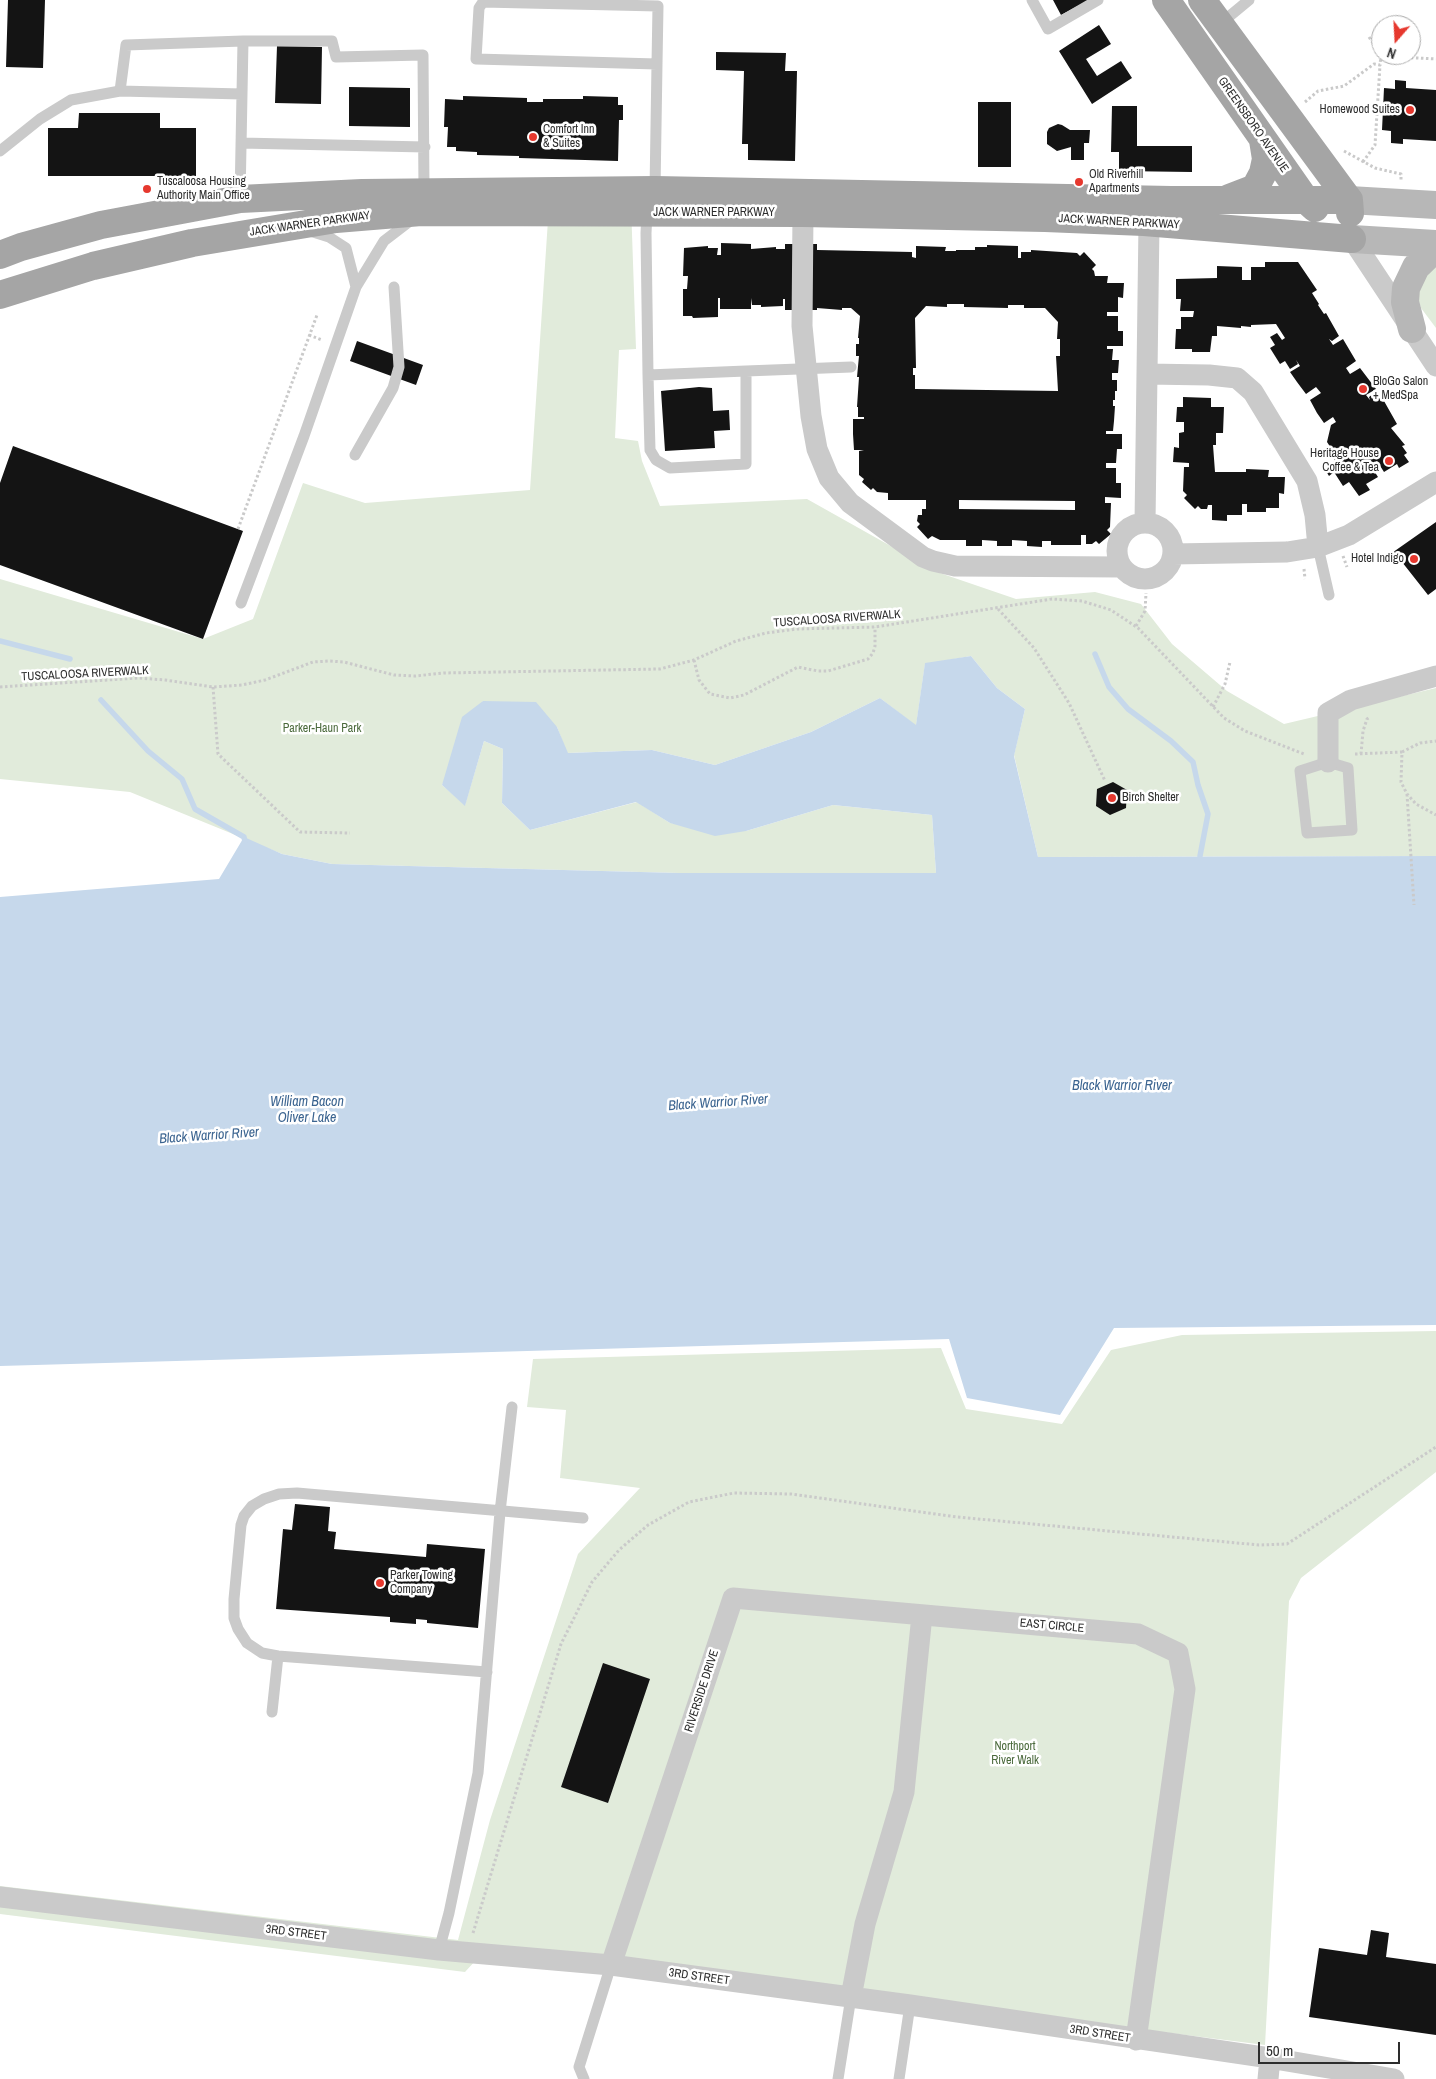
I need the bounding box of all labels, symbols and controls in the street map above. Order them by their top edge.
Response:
north arrow [1371,15,1421,65]
text: N [1385,43,1398,63]
street label: GREENSBORO AVENUE [1215,75,1291,175]
place label: Homewood Suites [1320,103,1400,117]
marker: Homewood Suites [1404,104,1416,116]
place label: Comfort Inn & Suites [543,123,594,151]
marker: Comfort Inn & Suites [527,131,539,143]
place label: Old Riverhill Apartments [1089,168,1143,196]
place label: Tuscaloosa Housing Authority Main Office [157,175,250,203]
marker: Old Riverhill Apartments [1073,176,1085,188]
marker: Tuscaloosa Housing Authority Main Office [141,183,153,195]
street label: JACK WARNER PARKWAY [653,206,775,220]
street label: JACK WARNER PARKWAY [249,208,371,240]
street label: JACK WARNER PARKWAY [1058,212,1180,232]
place label: BloGo Salon + MedSpa [1373,375,1428,403]
marker: BloGo Salon + MedSpa [1357,383,1369,395]
place label: Heritage House Coffee & Tea [1310,447,1379,475]
marker: Heritage House Coffee & Tea [1383,455,1395,467]
place label: Hotel Indigo [1351,552,1404,566]
marker: Hotel Indigo [1408,553,1420,565]
street label: TUSCALOOSA RIVERWALK [773,607,901,631]
street label: TUSCALOOSA RIVERWALK [21,663,149,685]
park label: Parker-Haun Park [283,722,361,736]
place label: Birch Shelter [1122,791,1179,805]
marker: Birch Shelter [1106,792,1118,804]
water label: Black Warrior River [1072,1078,1172,1094]
water label: Black Warrior River [668,1091,768,1115]
water label: William Bacon Oliver Lake [270,1094,344,1126]
water label: Black Warrior River [159,1124,259,1148]
place label: Parker Towing Company [390,1569,453,1597]
marker: Parker Towing Company [374,1577,386,1589]
street label: EAST CIRCLE [1019,1616,1085,1636]
street label: RIVERSIDE DRIVE [682,1648,722,1734]
park label: Northport River Walk [991,1740,1039,1768]
street label: 3RD STREET [265,1922,327,1944]
street label: 3RD STREET [668,1966,730,1988]
street label: 3RD STREET [1069,2022,1131,2046]
scale bar [1261,2032,1404,2064]
text: 50 m [1266,2040,1293,2061]

